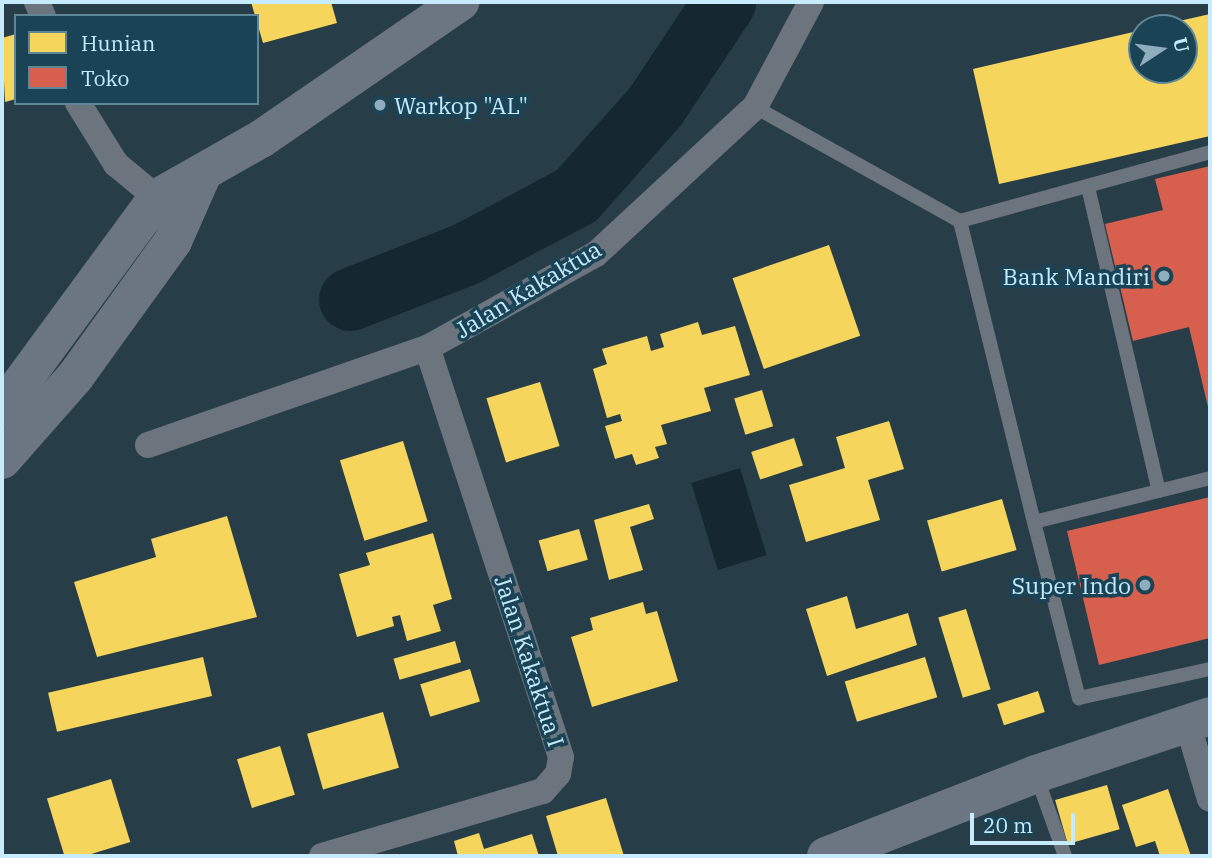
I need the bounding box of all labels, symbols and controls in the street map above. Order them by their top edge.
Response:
legend [14,14,259,105]
north arrow [1128,14,1198,84]
text: Hunian [81,29,155,57]
text: U [1168,35,1195,55]
text: Toko [81,64,129,92]
place label: Warkop "AL" [394,91,528,119]
marker: Warkop "AL" [372,97,388,113]
street label: Jalan Kakaktua [450,235,606,343]
place label: Bank Mandiri [1003,262,1150,290]
marker: Bank Mandiri [1156,268,1172,284]
place label: Super Indo [1011,571,1131,599]
street label: Jalan Kakaktua I [489,572,571,750]
marker: Super Indo [1137,577,1153,593]
scale bar [974,798,1079,842]
text: 20 m [983,811,1033,839]

